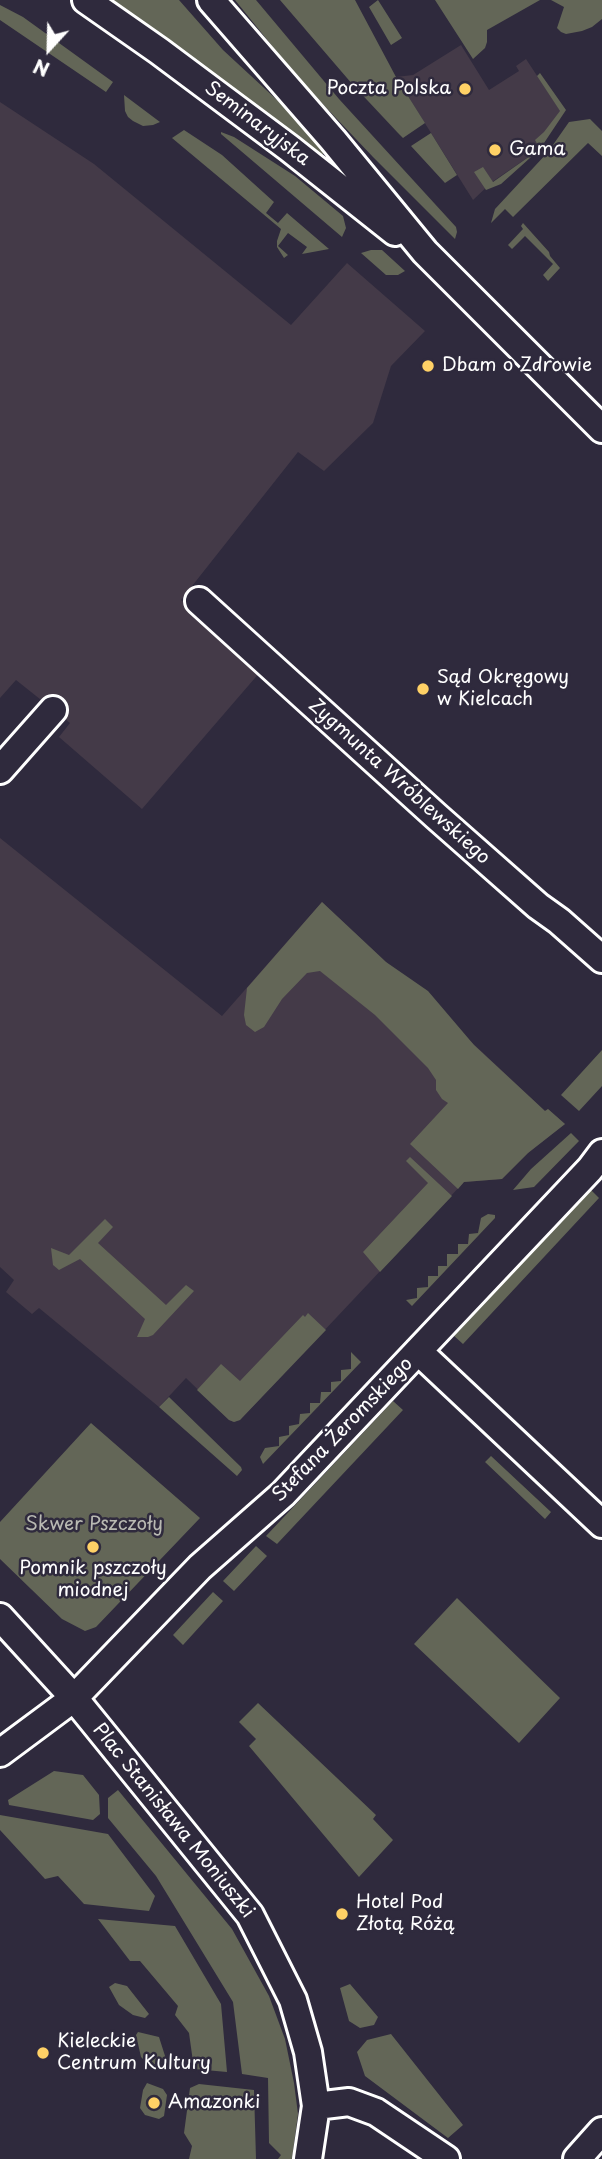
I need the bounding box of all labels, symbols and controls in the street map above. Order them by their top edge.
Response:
north arrow [14,14,84,84]
text: N [29,53,53,84]
street label: Seminaryjska [200,77,314,171]
place label: Poczta Polska [327,78,451,100]
marker: Poczta Polska [457,81,473,97]
place label: Gama [509,139,565,161]
marker: Gama [487,142,503,158]
place label: Dbam o Zdrowie [442,355,592,377]
marker: Dbam o Zdrowie [420,358,436,374]
place label: Sąd Okręgowy w Kielcach [437,667,569,711]
marker: Sąd Okręgowy w Kielcach [415,681,431,697]
street label: Zygmunta Wróblewskiego [304,694,494,870]
street label: Stefana Żeromskiego [268,1353,418,1507]
park label: Skwer Pszczoły [25,1514,163,1536]
marker: Pomnik pszczoły miodnej [85,1539,101,1555]
place label: Pomnik pszczoły miodnej [19,1558,167,1602]
street label: Plac Stanisława Moniuszki [87,1719,259,1923]
place label: Hotel Pod Złotą Różą [356,1892,454,1936]
marker: Hotel Pod Złotą Różą [334,1906,350,1922]
place label: Kieleckie Centrum Kultury [57,2031,211,2075]
marker: Kieleckie Centrum Kultury [35,2045,51,2061]
place label: Amazonki [168,2092,260,2114]
marker: Amazonki [146,2095,162,2111]

